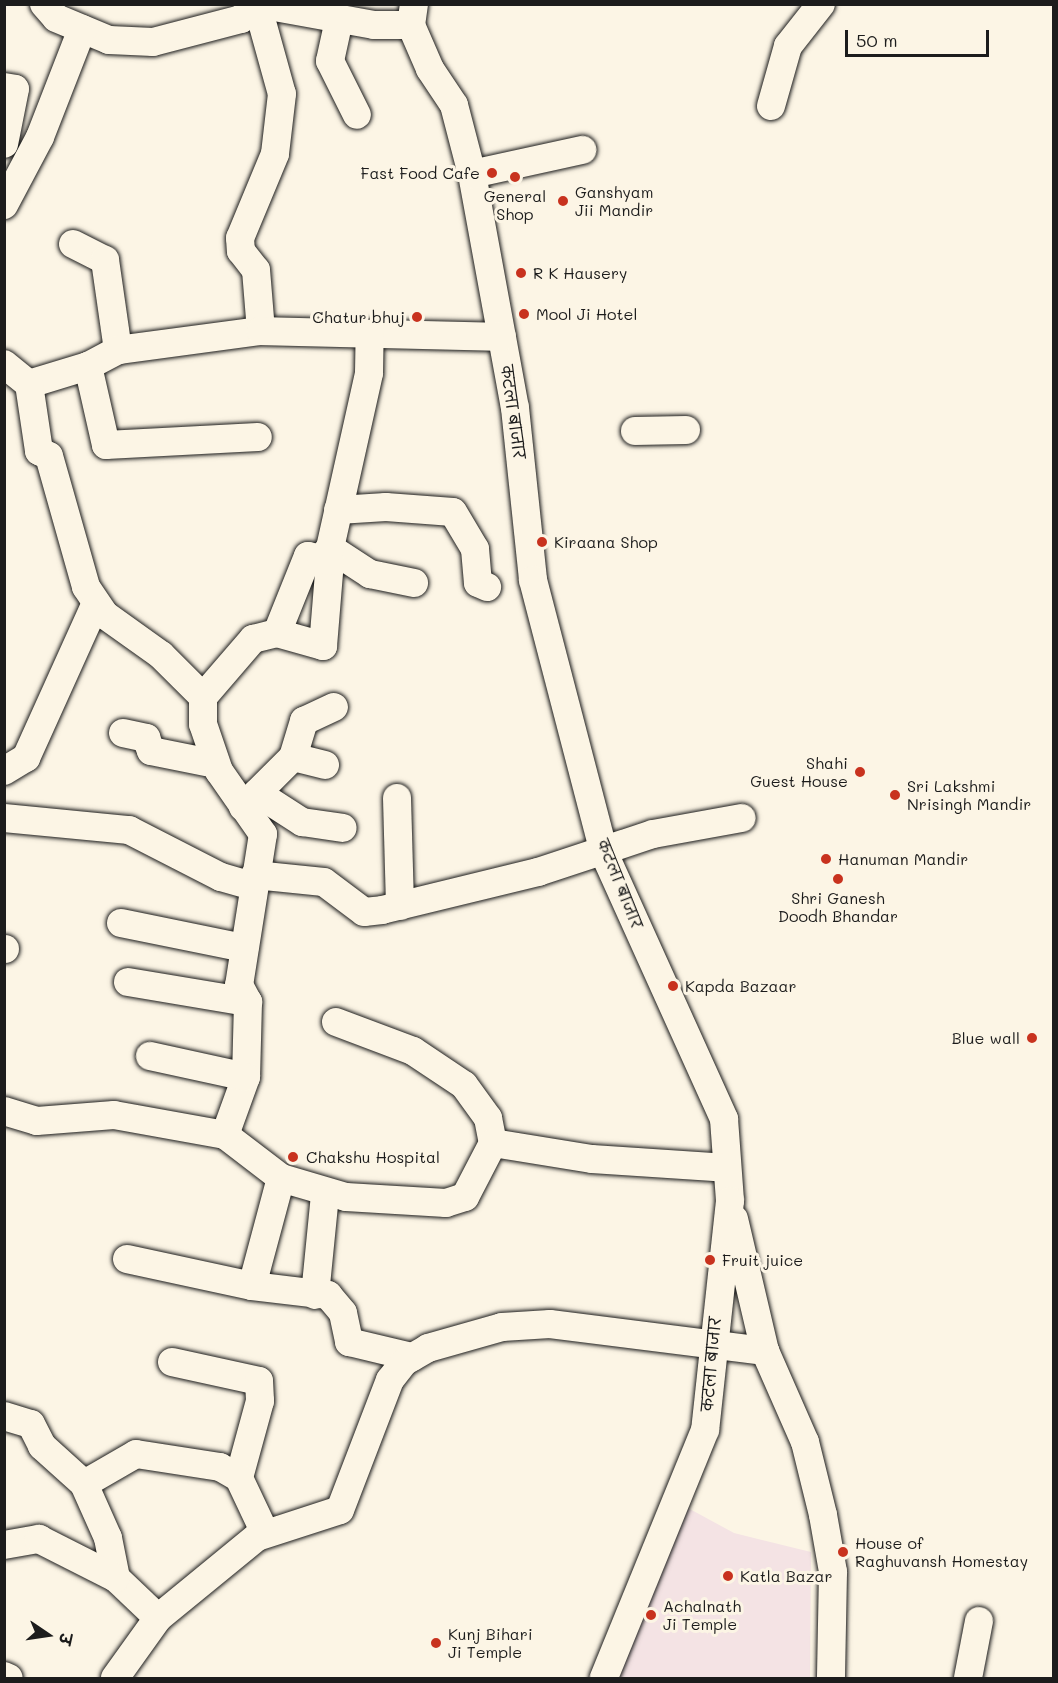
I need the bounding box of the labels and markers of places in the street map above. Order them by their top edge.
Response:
place label: Fast Food Cafe [360,163,480,183]
marker: Fast Food Cafe [485,166,499,180]
marker: General Shop [508,170,522,184]
place label: Ganshyam Jii Mandir [575,182,654,220]
place label: General Shop [484,186,546,224]
marker: Ganshyam Jii Mandir [556,194,570,208]
place label: R K Hausery [533,263,627,283]
marker: R K Hausery [514,266,528,280]
place label: Mool Ji Hotel [536,304,638,324]
place label: Chatur bhuj [312,307,405,327]
marker: Mool Ji Hotel [517,307,531,321]
marker: Chatur bhuj [410,310,424,324]
place label: Kiraana Shop [554,532,658,552]
marker: Kiraana Shop [535,535,549,549]
place label: Shahi Guest House [750,753,848,791]
marker: Shahi Guest House [853,765,867,779]
place label: Sri Lakshmi Nrisingh Mandir [907,776,1031,814]
marker: Sri Lakshmi Nrisingh Mandir [888,788,902,802]
place label: Hanuman Mandir [838,849,968,869]
marker: Hanuman Mandir [819,852,833,866]
marker: Shri Ganesh Doodh Bhandar [831,872,845,886]
place label: Shri Ganesh Doodh Bhandar [778,888,898,926]
place label: Kapda Bazaar [685,976,797,996]
marker: Kapda Bazaar [666,979,680,993]
place label: Blue wall [952,1028,1020,1048]
marker: Blue wall [1025,1031,1039,1045]
place label: Chakshu Hospital [306,1147,440,1167]
marker: Chakshu Hospital [284,1148,302,1166]
place label: Fruit juice [722,1250,803,1270]
marker: Fruit juice [703,1253,717,1267]
place label: House of Raghuvansh Homestay [855,1533,1028,1571]
marker: House of Raghuvansh Homestay [836,1545,850,1559]
place label: Katla Bazar [740,1566,833,1586]
marker: Katla Bazar [721,1569,735,1583]
place label: Achalnath Ji Temple [663,1596,741,1634]
marker: Achalnath Ji Temple [644,1608,658,1622]
place label: Kunj Bihari Ji Temple [448,1624,533,1662]
marker: Kunj Bihari Ji Temple [429,1636,443,1650]

